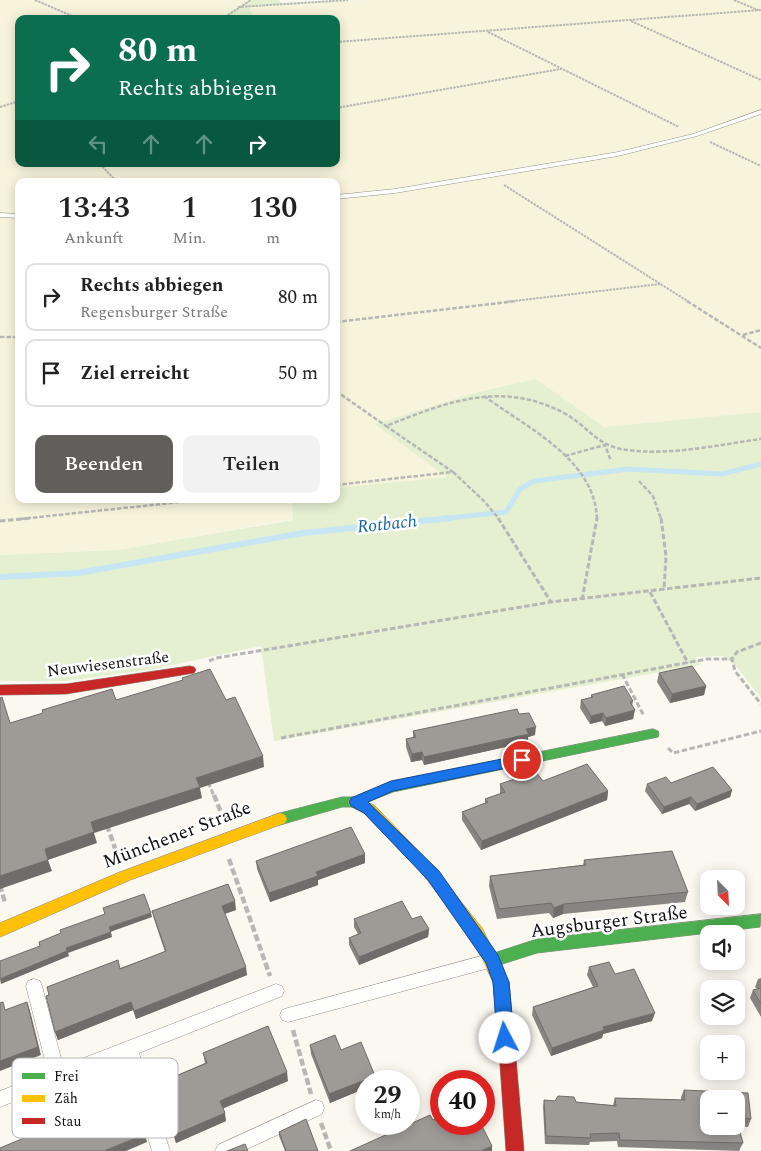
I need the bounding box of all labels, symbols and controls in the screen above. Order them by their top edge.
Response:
text: 80 m [118,24,198,77]
icon: right [35,35,100,100]
text: Rechts abbiegen [118,72,277,105]
icon: left [84,130,112,158]
icon: ahead [137,130,165,158]
icon: ahead [190,130,218,158]
icon: right [243,130,271,158]
text: 13:43 [58,185,130,231]
text: 1 [181,185,197,231]
text: 130 [249,185,297,231]
text: Ankunft [64,226,124,250]
text: Min. [173,226,206,250]
text: m [266,226,280,250]
text: Rechts abbiegen [80,271,224,300]
icon: right [37,283,65,311]
text: 80 m [278,283,318,312]
text: Regensburger Straße [80,300,228,324]
icon: arrive [37,359,65,387]
text: Ziel erreicht [80,359,190,388]
text: 50 m [278,359,318,388]
button: Beenden [35,435,173,493]
button: Teilen [183,435,320,493]
water label: Rotbach [356,507,418,541]
street label: Neuwiesenstraße [46,645,170,683]
pin [501,739,543,781]
icon: arrive [508,746,536,774]
street label: Münchener Straße [99,793,255,877]
north arrow [700,870,745,915]
map controls [700,870,745,1135]
street label: Augsburger Straße [529,898,689,946]
button: sound [700,925,745,970]
button: layers [700,980,745,1025]
position arrow [478,1011,530,1063]
button: + [700,1035,745,1080]
legend [12,1058,178,1138]
text: Frei [54,1066,79,1087]
speed limit sign: 40 [430,1070,495,1135]
text: 29 [373,1077,402,1115]
text: Zäh [54,1088,78,1109]
button: − [700,1090,745,1135]
text: km/h [374,1105,401,1124]
text: Stau [54,1111,81,1132]

